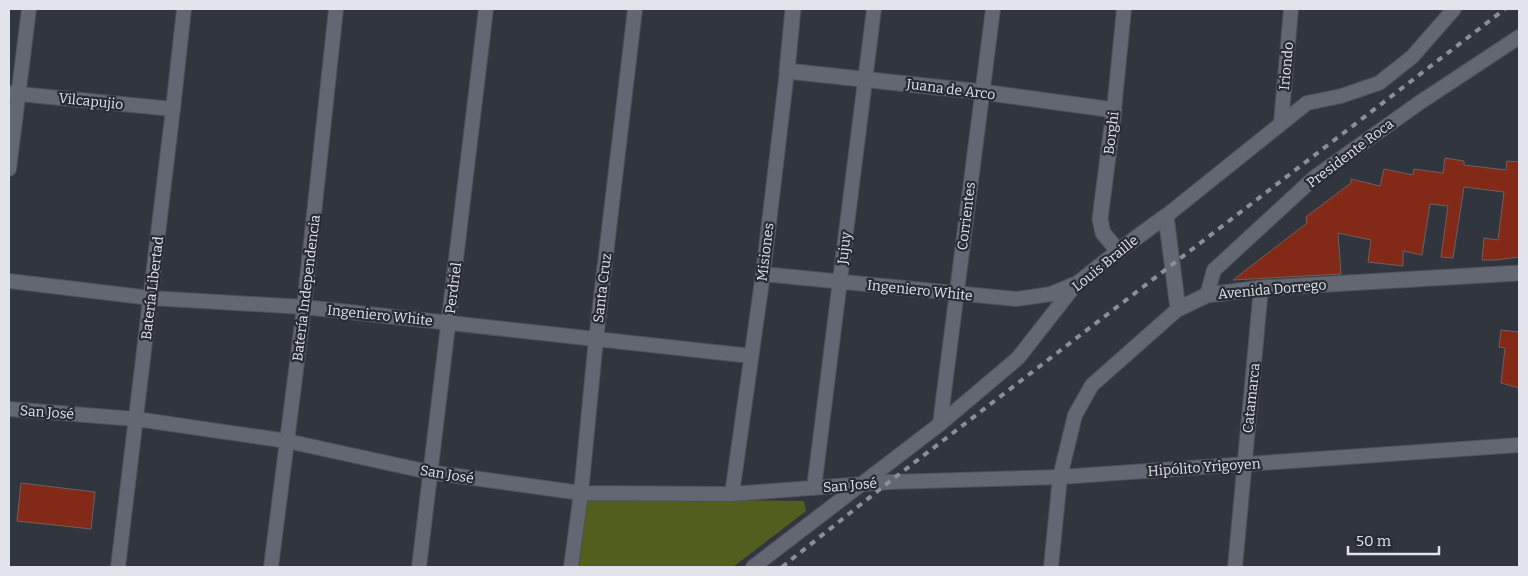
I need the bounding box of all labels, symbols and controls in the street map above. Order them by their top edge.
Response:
street label: Iriondo [1276,41,1297,91]
street label: Juana de Arco [905,75,996,103]
street label: Vilcapujio [58,90,124,113]
street label: Borghi [1100,111,1123,156]
street label: Presidente Roca [1304,115,1397,192]
street label: Corrientes [954,181,979,251]
street label: Batería Independencia [289,214,324,362]
street label: Misiones [753,222,778,282]
street label: Jujuy [834,230,855,266]
street label: Louis Braille [1069,232,1142,295]
street label: Batería Libertad [138,235,167,341]
street label: Santa Cruz [590,252,615,324]
street label: Perdriel [442,261,465,315]
street label: Ingeniero White [866,276,974,304]
street label: Avenida Dorrego [1217,276,1327,303]
street label: Ingeniero White [326,301,434,329]
street label: Catamarca [1239,362,1264,434]
street label: San José [19,402,75,423]
street label: Hipólito Yrigoyen [1147,455,1261,480]
street label: San José [419,462,475,487]
street label: San José [822,475,878,496]
scale bar [1348,524,1439,556]
text: 50 m [1356,532,1392,550]

